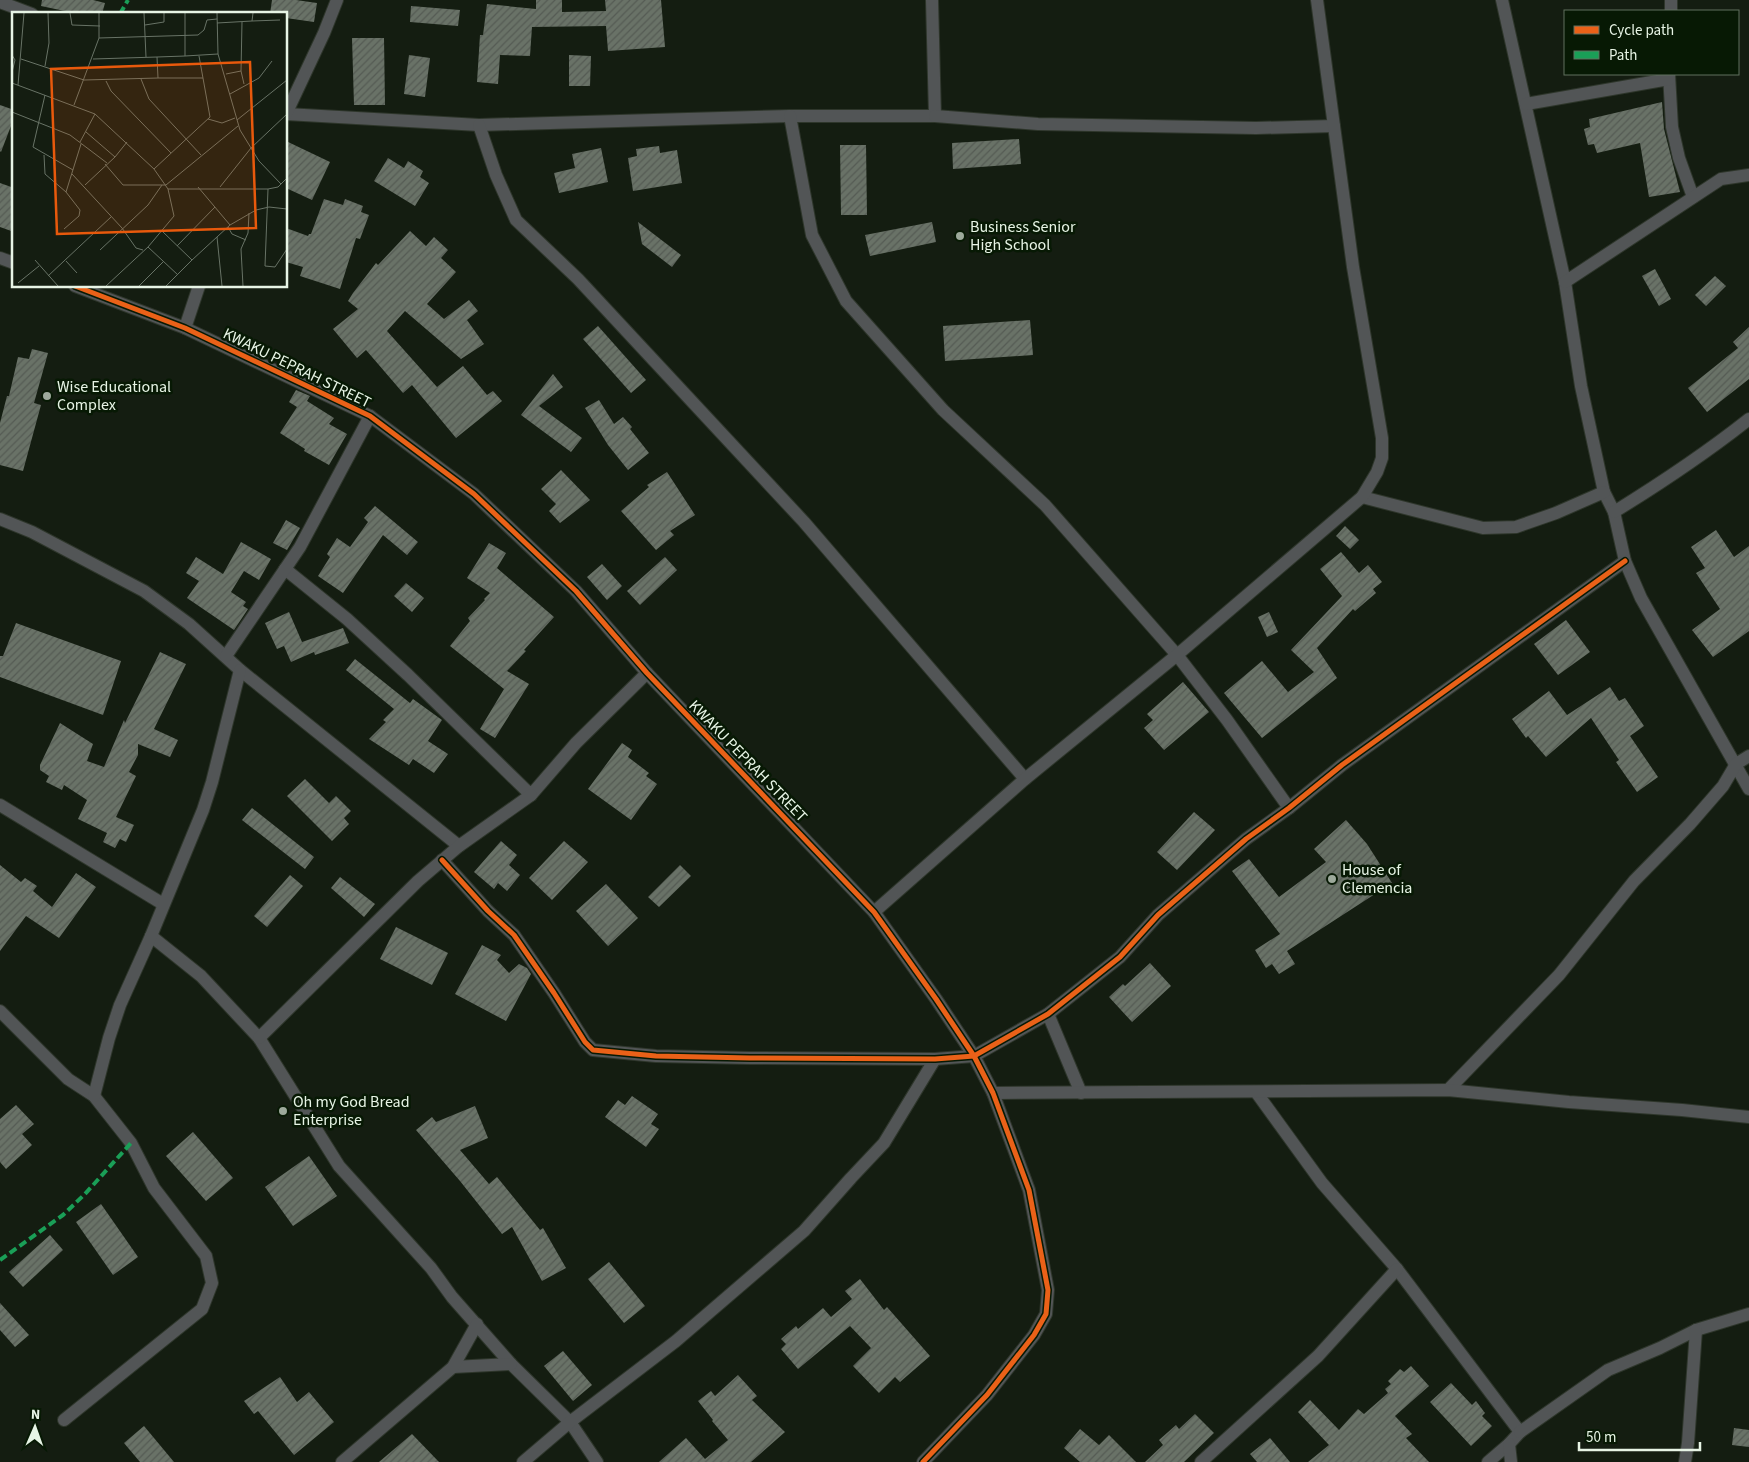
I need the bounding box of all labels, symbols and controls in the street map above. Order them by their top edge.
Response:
legend [1564,10,1739,75]
inset map [12,12,288,288]
text: Cycle path [1609,20,1674,41]
text: Path [1609,45,1637,66]
place label: Business Senior High School [970,216,1076,256]
marker: Business Senior High School [954,230,966,242]
street label: KWAKU PEPRAH STREET [219,323,375,414]
place label: Wise Educational Complex [57,376,171,416]
marker: Wise Educational Complex [41,390,53,402]
street label: KWAKU PEPRAH STREET [684,695,813,827]
place label: House of Clemencia [1342,859,1412,899]
marker: House of Clemencia [1326,873,1338,885]
place label: Oh my God Bread Enterprise [293,1091,410,1131]
marker: Oh my God Bread Enterprise [277,1105,289,1117]
north arrow [10,1402,60,1452]
text: N [30,1405,40,1425]
scale bar [1579,1420,1700,1452]
text: 50 m [1586,1427,1616,1448]

